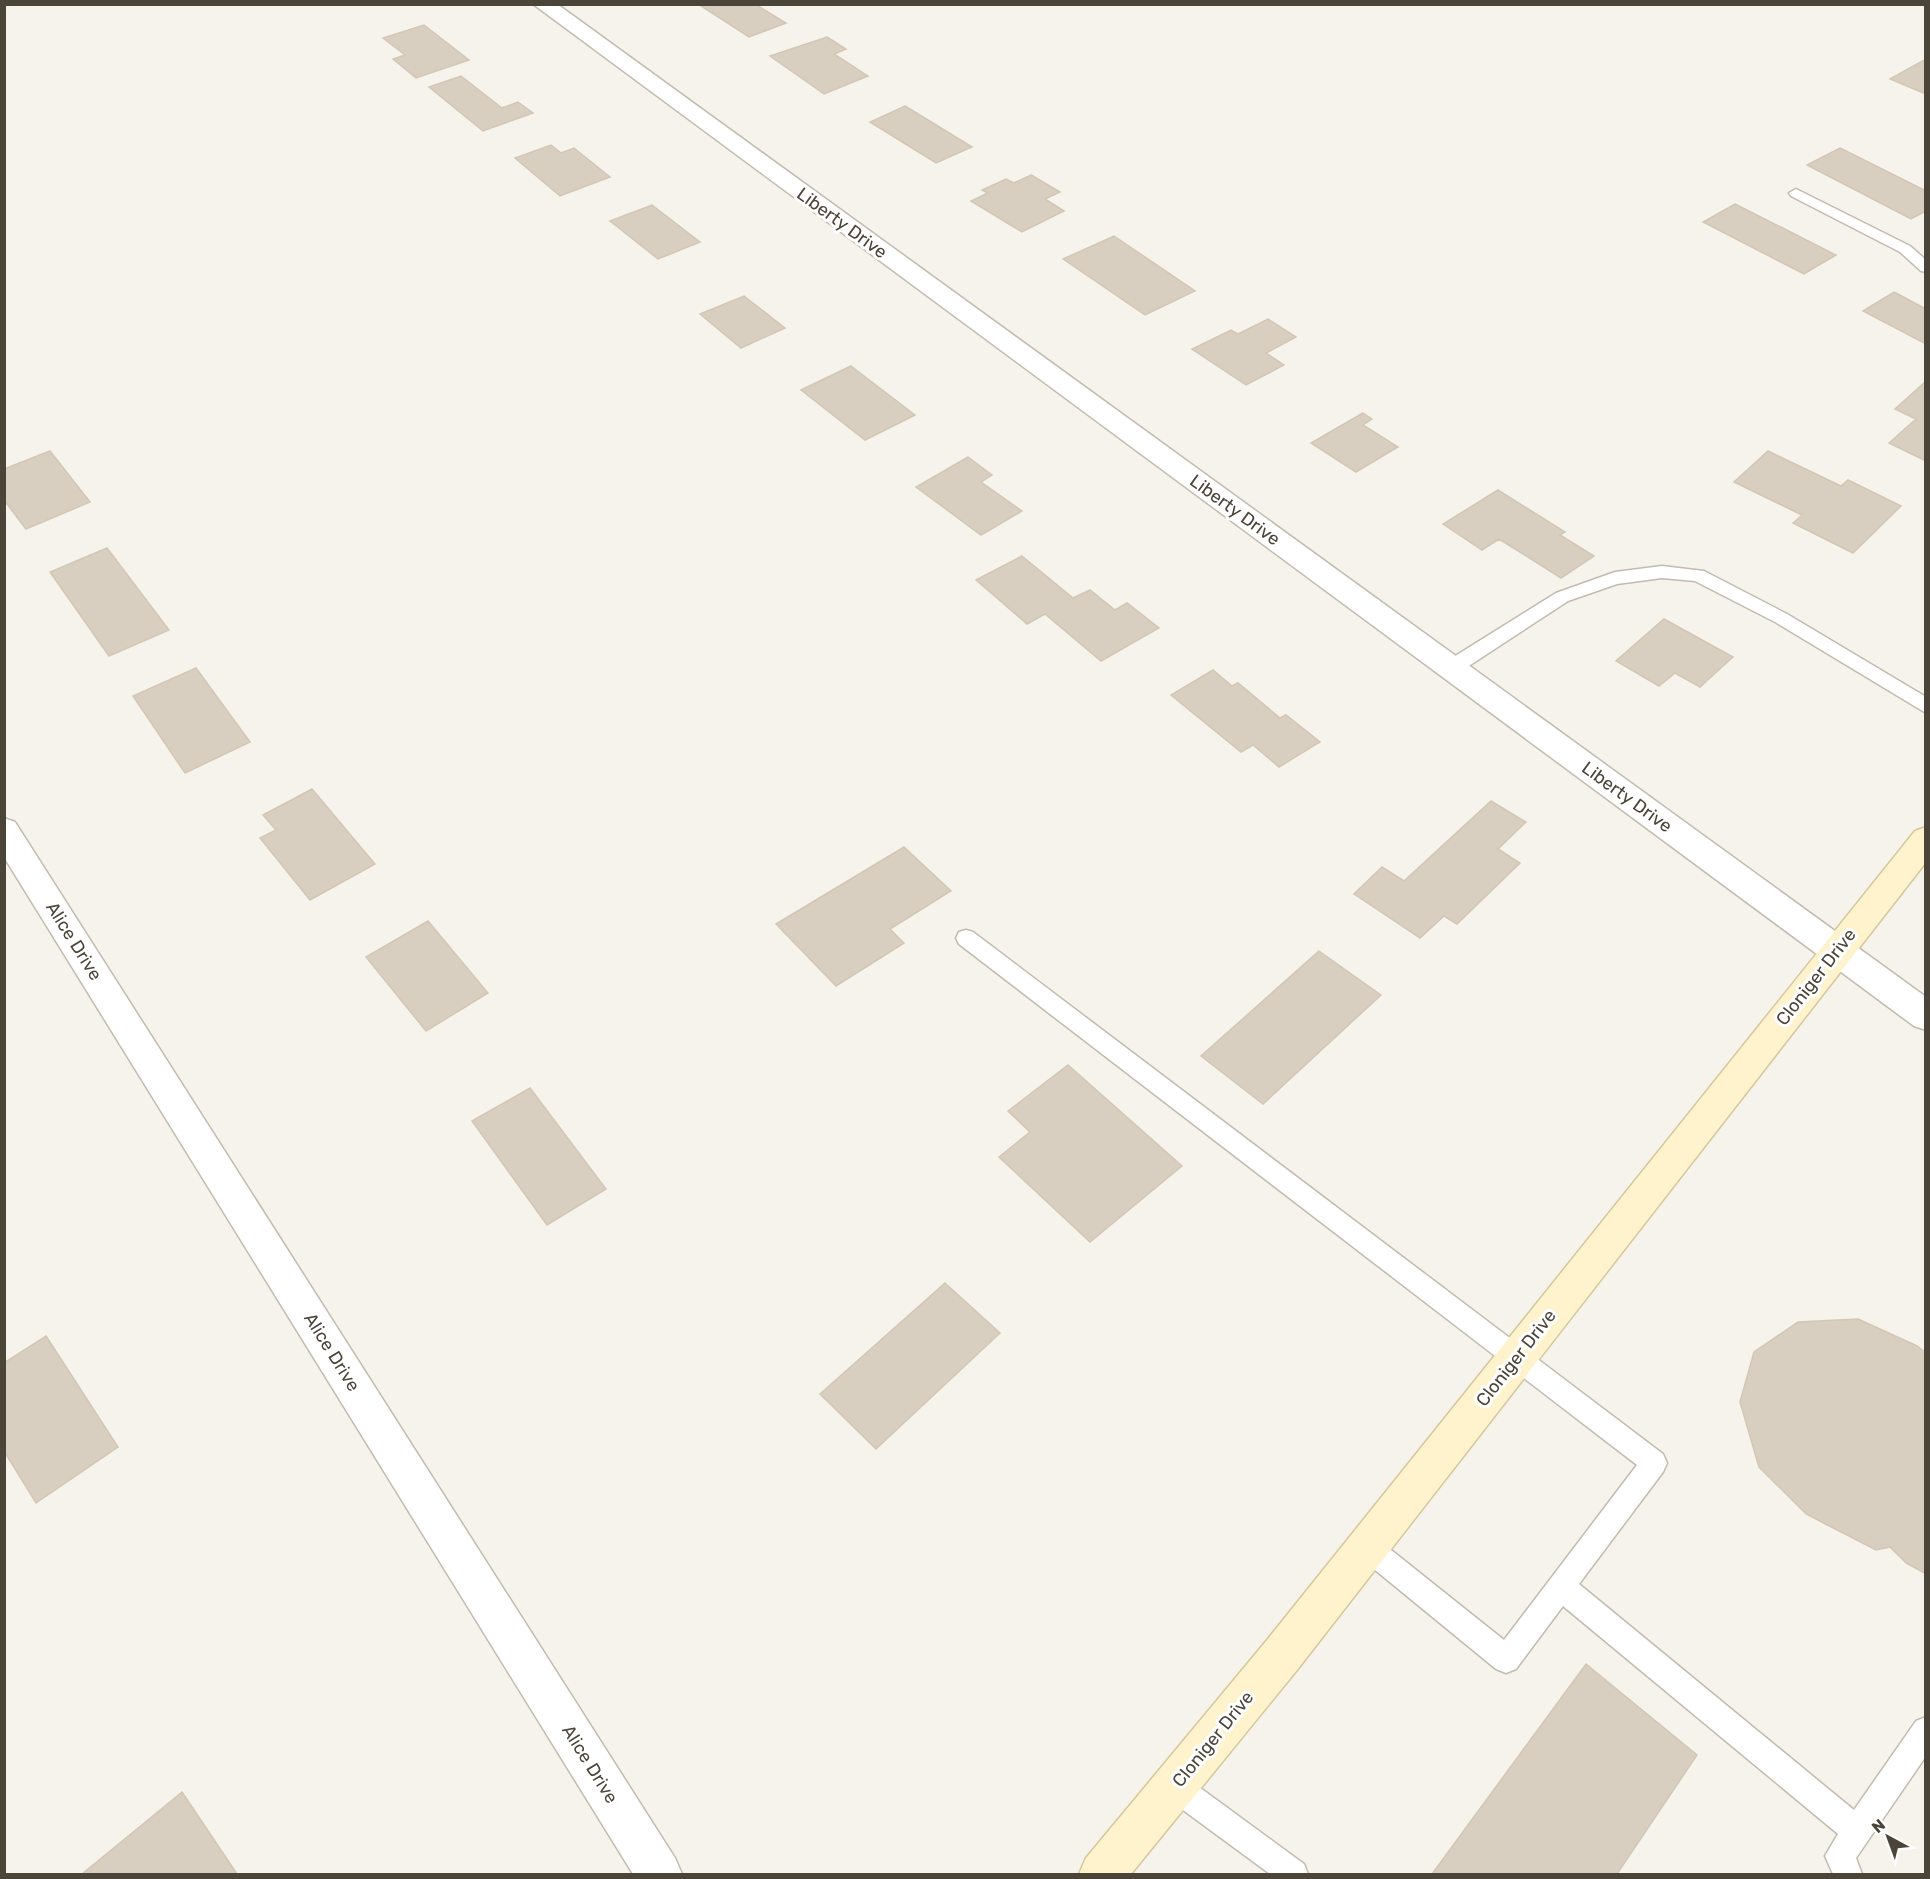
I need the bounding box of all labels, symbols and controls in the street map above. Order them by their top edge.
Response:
street label: Liberty Drive [793,183,891,263]
street label: Liberty Drive [1186,470,1284,550]
street label: Liberty Drive [1578,757,1676,837]
street label: Alice Drive [41,898,107,984]
street label: Cloniger Drive [1771,924,1861,1030]
street label: Cloniger Drive [1471,1305,1561,1411]
street label: Alice Drive [299,1309,365,1395]
street label: Cloniger Drive [1168,1687,1258,1791]
street label: Alice Drive [557,1721,623,1807]
north arrow [1858,1807,1918,1867]
text: N [1868,1815,1889,1837]

